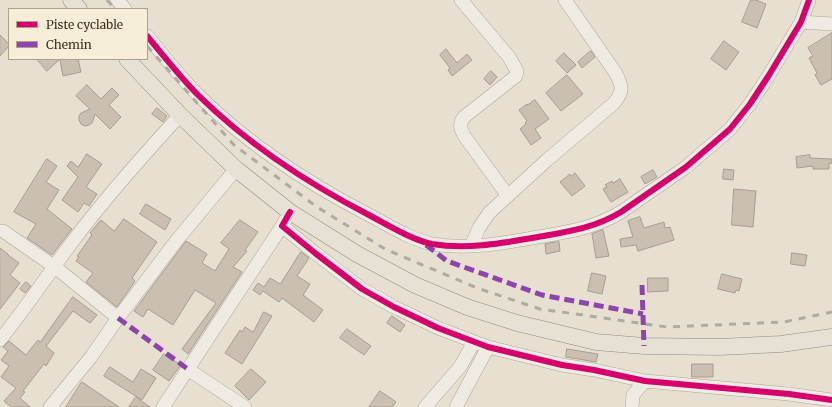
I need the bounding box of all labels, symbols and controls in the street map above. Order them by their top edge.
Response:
legend [8,8,148,60]
text: Piste cyclable [46,17,123,32]
text: Chemin [46,37,92,52]

